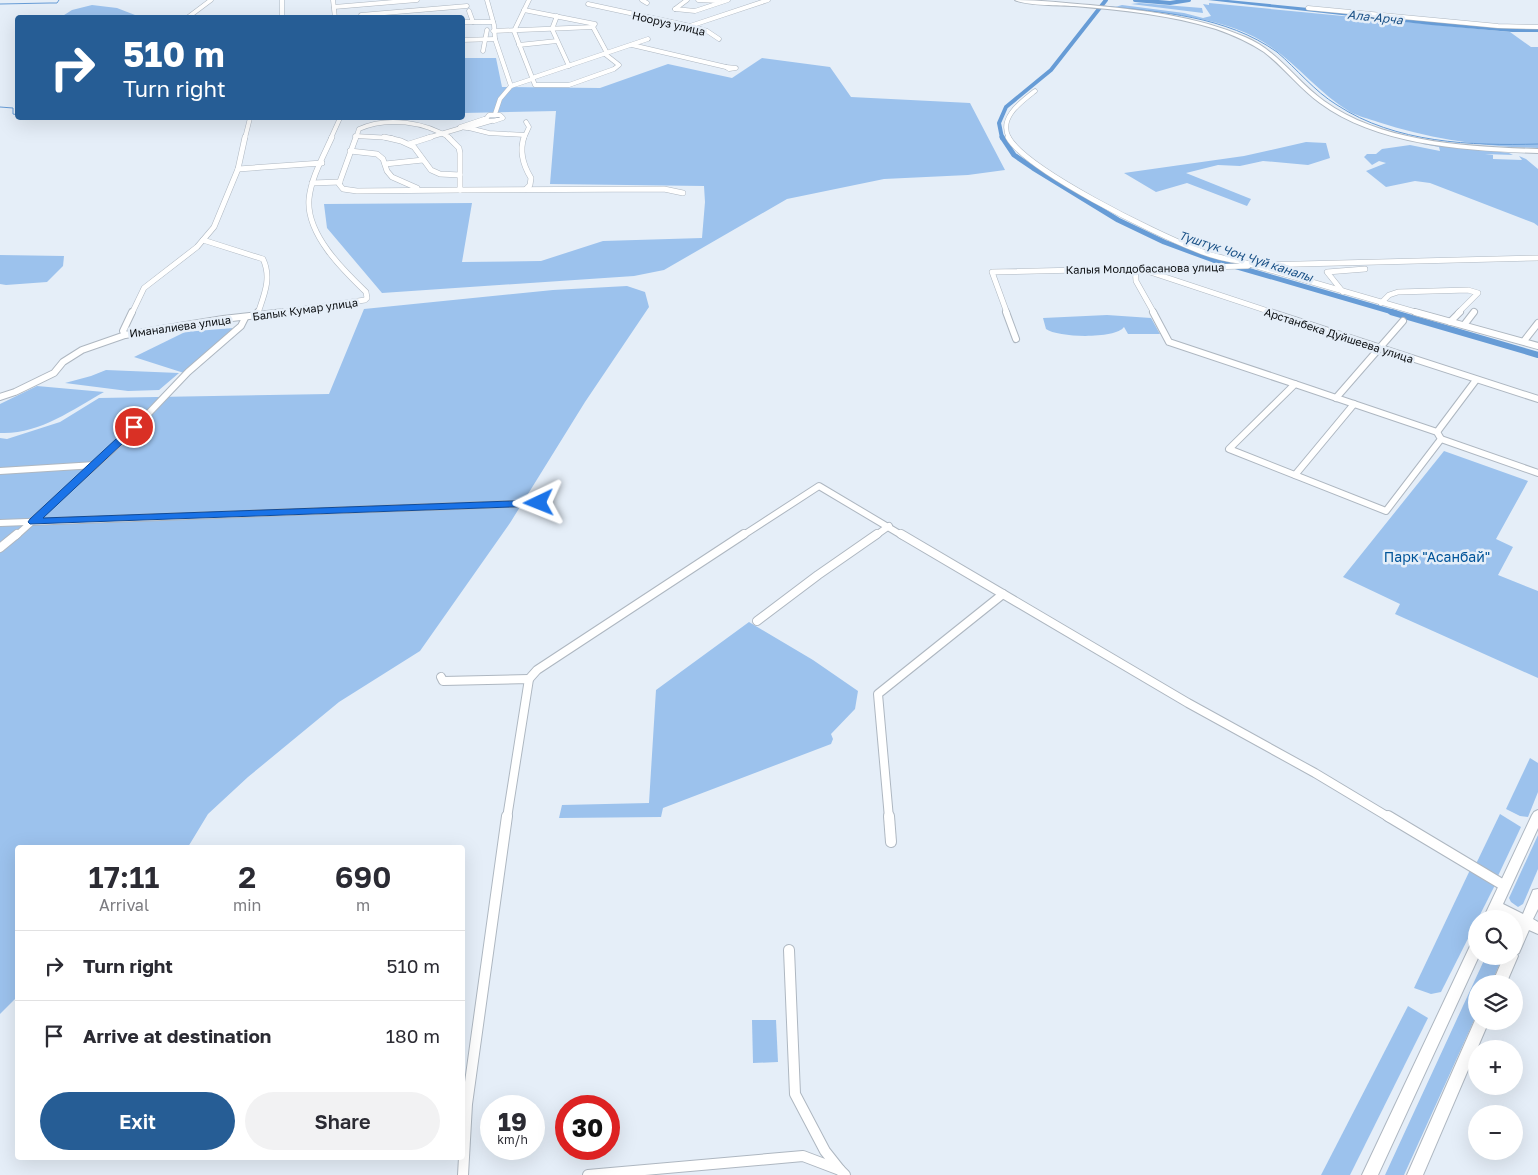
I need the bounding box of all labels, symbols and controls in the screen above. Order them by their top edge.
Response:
water label: Ала-Арча [1347,7,1405,27]
street label: Нооруз улица [631,8,707,38]
text: 510 m [123,33,225,75]
icon: right [40,35,105,100]
text: Turn right [123,75,226,102]
water label: Түштүк Чоң Чүй каналы [1177,227,1316,285]
street label: Калыя Молдобасанова улица [1066,260,1224,276]
street label: Балык Кумар улица [251,295,359,323]
street label: Арстанбека Дуйшеева улица [1263,305,1415,365]
street label: Иманалиева улица [128,312,232,340]
pin [113,406,155,448]
icon: arrive [120,413,148,441]
position arrow [512,476,564,528]
park label: Парк "Асанбай" [1384,548,1490,565]
text: 17:11 [89,859,159,895]
text: 2 [238,859,256,895]
text: 690 [335,859,391,895]
text: Arrival [99,895,149,915]
text: min [233,895,261,915]
text: m [356,895,370,915]
map controls [1468,910,1523,1160]
button: search [1468,910,1523,965]
icon: right [40,952,68,980]
text: Turn right [83,954,173,977]
text: 510 m [386,954,440,977]
button: layers [1468,975,1523,1030]
icon: arrive [40,1022,68,1050]
text: Arrive at destination [83,1024,271,1047]
text: 180 m [386,1024,440,1047]
button: + [1468,1040,1523,1095]
button: Exit [40,1092,235,1150]
button: Share [245,1092,440,1150]
speed limit sign: 30 [555,1095,620,1160]
button: − [1468,1105,1523,1160]
text: 19 [498,1106,527,1137]
text: km/h [497,1132,528,1147]

